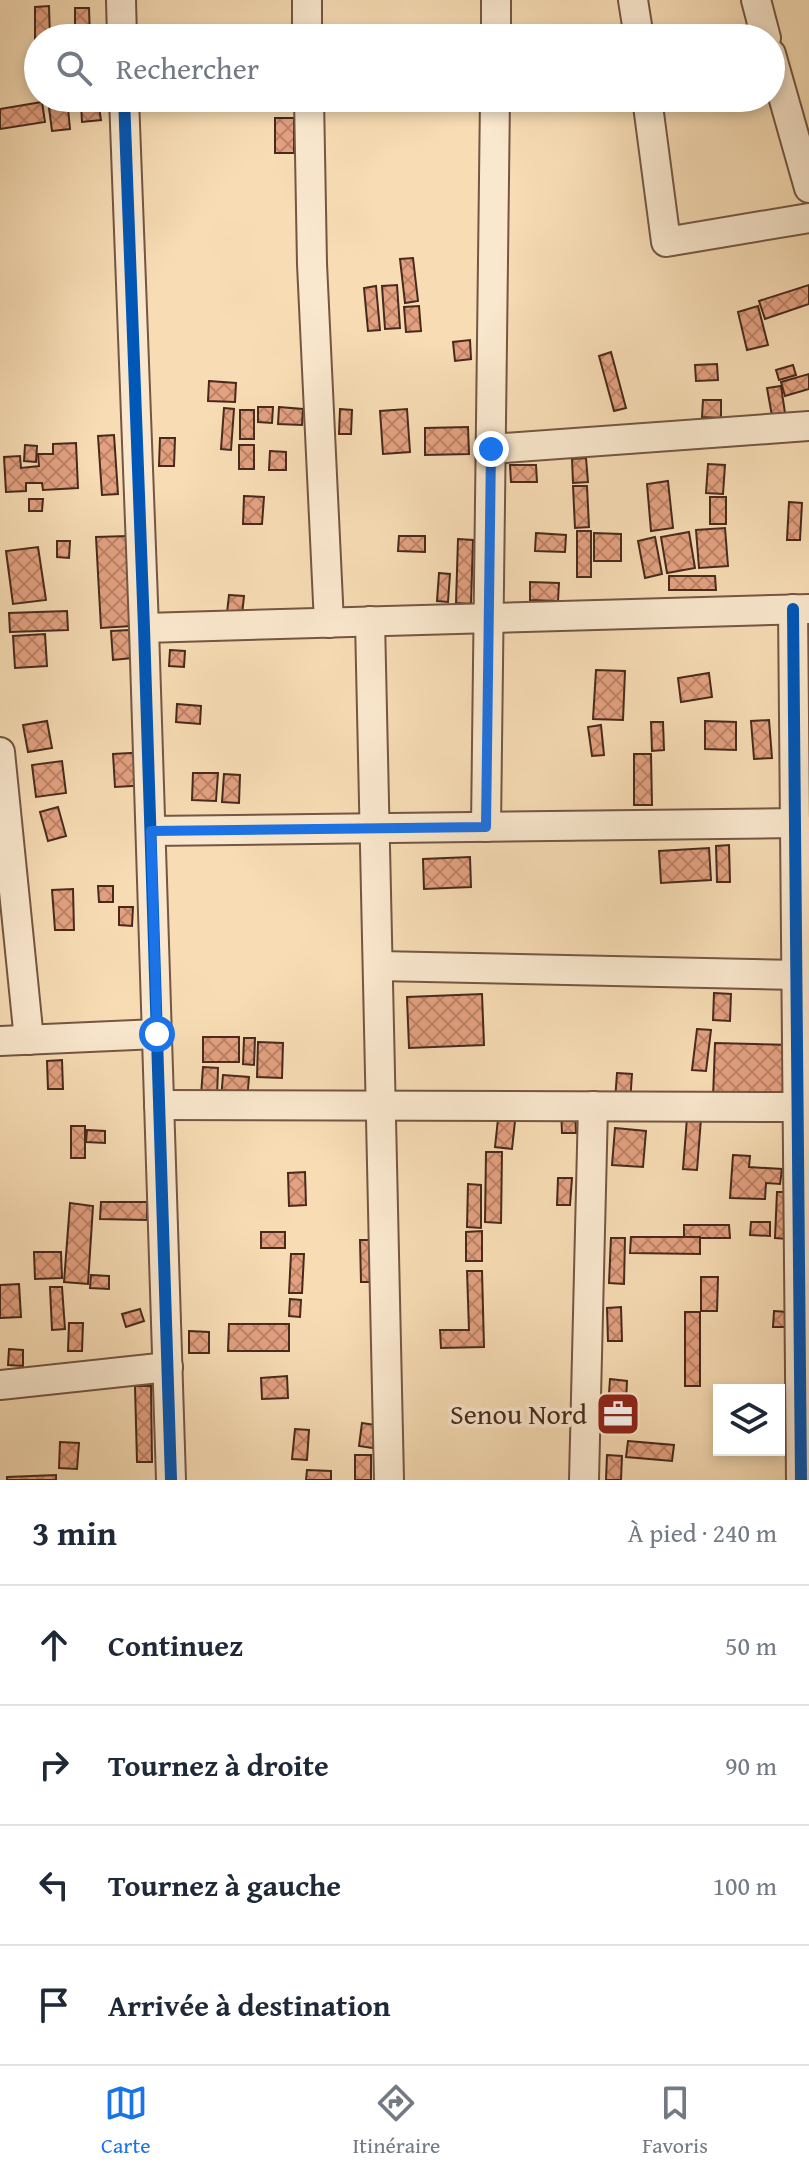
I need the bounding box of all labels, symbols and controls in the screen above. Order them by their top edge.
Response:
search box [24,24,785,112]
icon: search [52,46,96,90]
text: Rechercher [116,46,259,90]
route end [473,431,509,467]
route start [139,1016,175,1052]
map controls [713,1384,785,1456]
button: layers [713,1384,785,1456]
office icon: Senou Nord [594,1390,642,1438]
place label: Senou Nord [450,1393,587,1434]
text: 3 min [32,1508,117,1557]
text: À pied · 240 m [628,1513,777,1552]
icon: ahead [32,1623,76,1667]
text: Continuez [108,1623,243,1667]
text: 50 m [725,1626,777,1665]
icon: right [32,1743,76,1787]
text: Tournez à droite [108,1743,329,1787]
text: 90 m [725,1746,777,1785]
icon: left [32,1863,76,1907]
text: Tournez à gauche [108,1863,341,1907]
text: 100 m [712,1866,777,1905]
icon: arrive [32,1983,76,2027]
text: Arrivée à destination [108,1983,390,2027]
tab: Carte [101,2081,151,2161]
tab: Itinéraire [352,2081,440,2161]
tab: Favoris [642,2081,708,2161]

